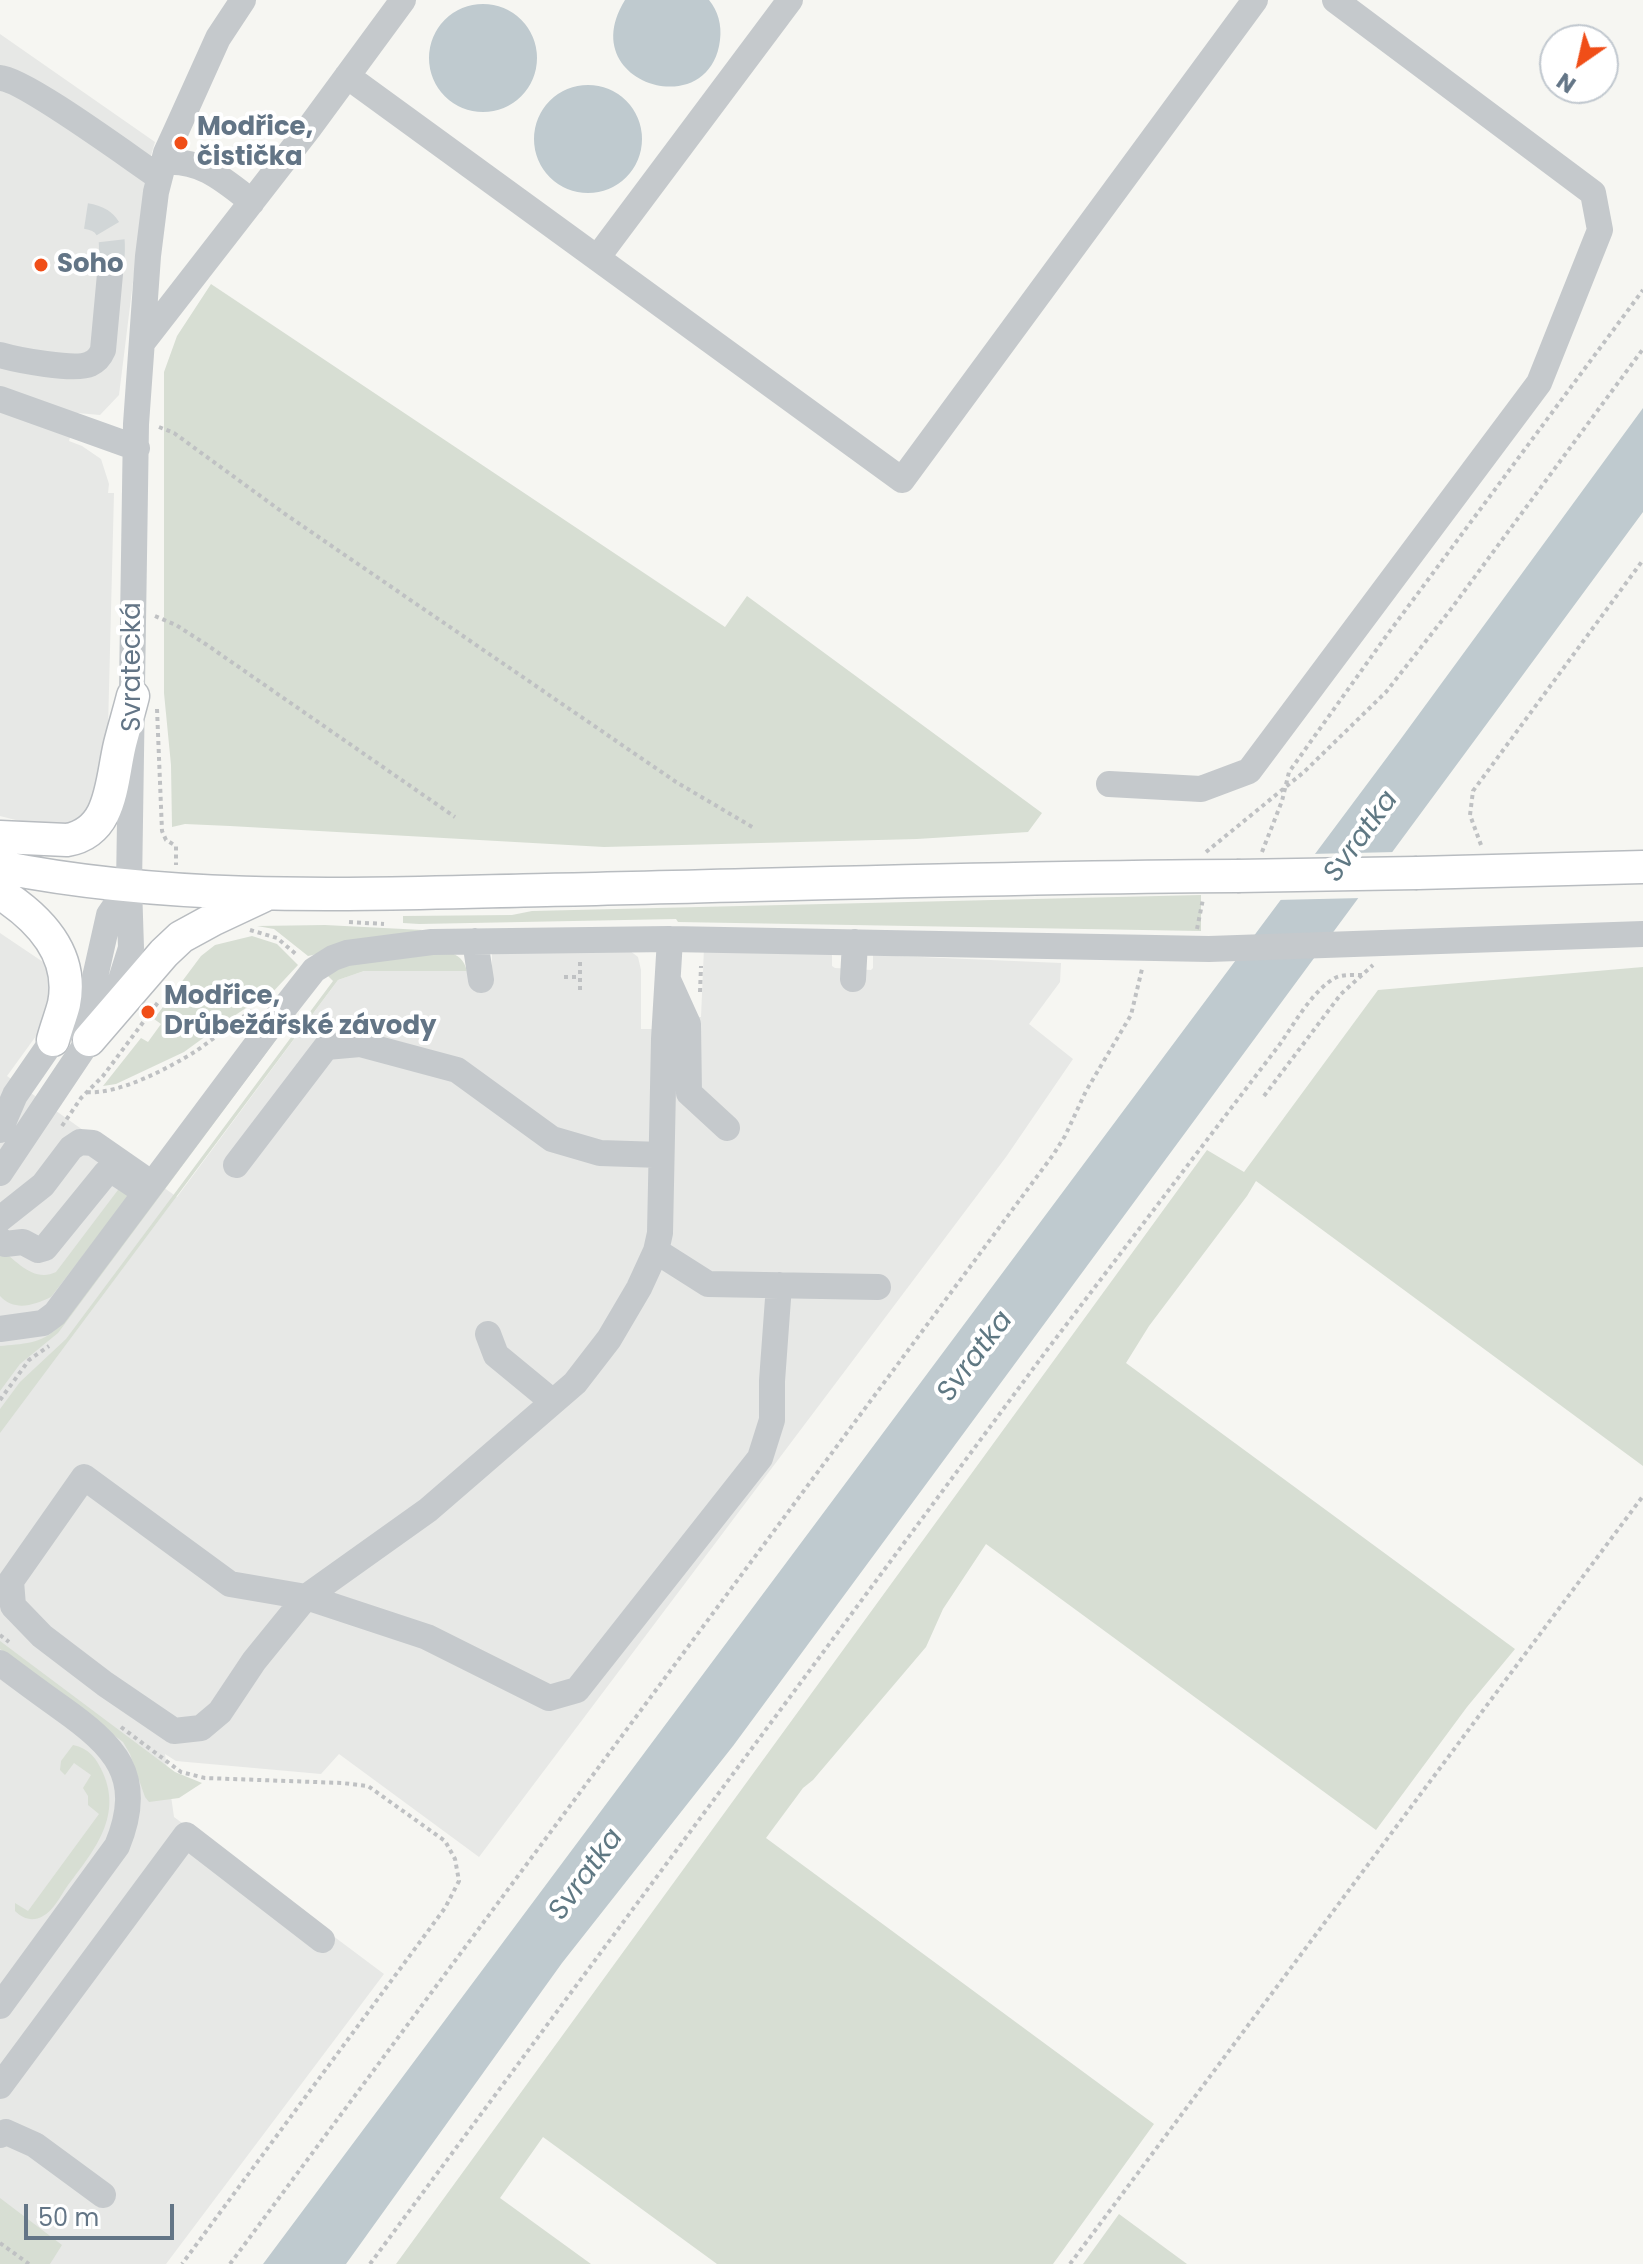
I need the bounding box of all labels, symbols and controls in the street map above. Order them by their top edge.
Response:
north arrow [1539,24,1619,104]
text: N [1551,65,1582,100]
place label: Modřice, čistička [197,112,313,174]
marker: Modřice, čistička [172,134,190,152]
place label: Soho [57,249,124,281]
marker: Soho [32,256,50,274]
street label: Svratecká [117,602,149,732]
water label: Svratka [1318,785,1406,889]
place label: Modřice, Drůbežářské závody [164,981,436,1042]
marker: Modřice, Drůbežářské závody [139,1003,157,1021]
water label: Svratka [931,1305,1021,1409]
water label: Svratka [543,1823,631,1927]
scale bar [28,2188,178,2238]
text: 50 m [38,2201,99,2234]

